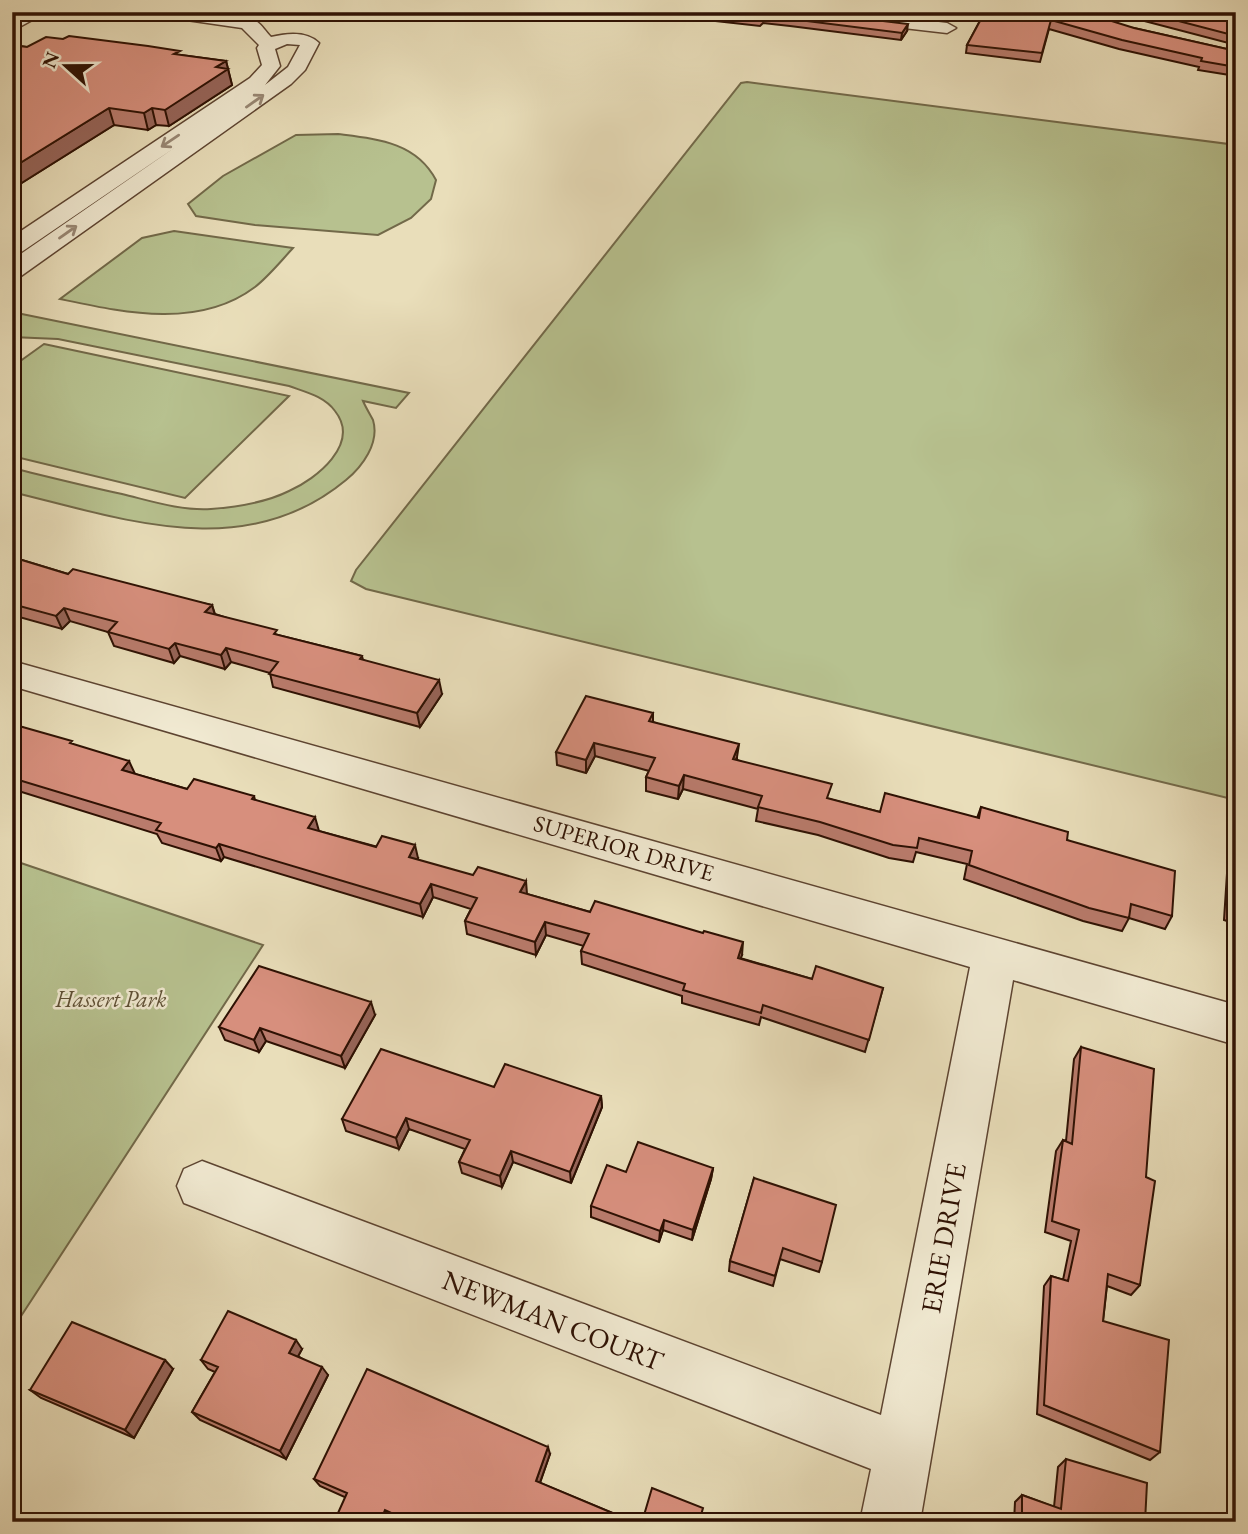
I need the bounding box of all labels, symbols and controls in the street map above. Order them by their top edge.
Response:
north arrow [32,32,102,102]
text: N [36,48,65,72]
one-way arrow [245,94,264,108]
one-way arrow [161,134,180,148]
one-way arrow [58,225,77,239]
street label: SUPERIOR DRIVE [530,808,718,888]
park label: Hassert Park [54,984,167,1014]
street label: ERIE DRIVE [912,1160,974,1316]
street label: NEWMAN COURT [437,1261,669,1379]

